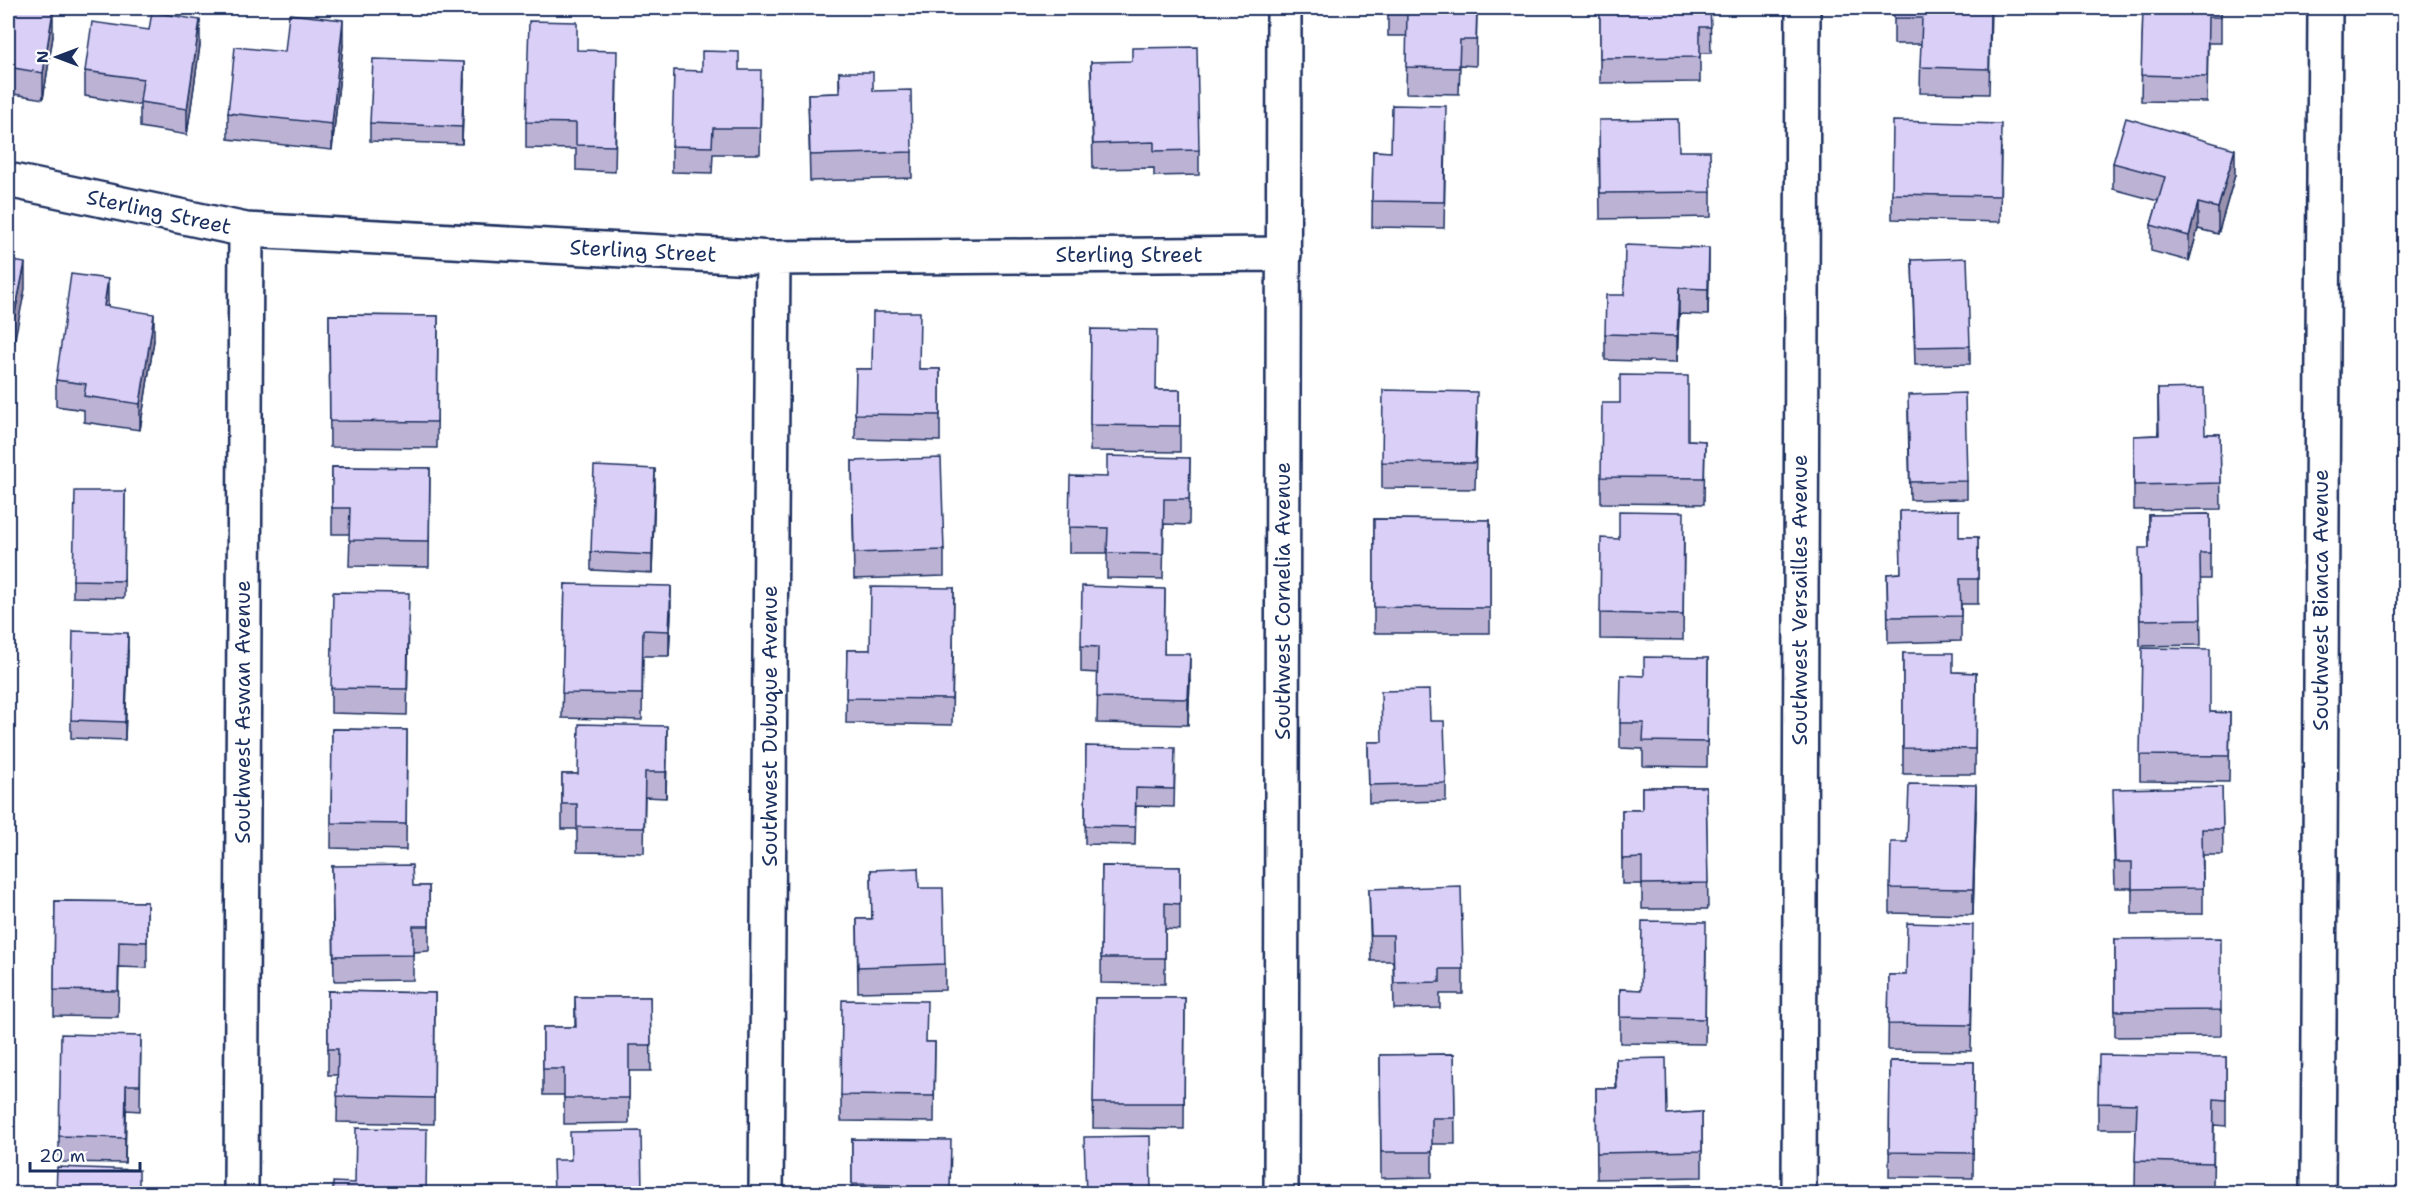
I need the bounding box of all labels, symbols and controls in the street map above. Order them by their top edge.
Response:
north arrow [27,27,87,87]
text: N [32,51,53,63]
street label: Sterling Street [84,183,234,241]
street label: Sterling Street [569,233,717,269]
street label: Sterling Street [1055,241,1203,269]
street label: Southwest Versailles Avenue [1786,454,1814,746]
street label: Southwest Cornelia Avenue [1269,462,1297,740]
street label: Southwest Bianca Avenue [2307,469,2335,731]
street label: Southwest Aswan Avenue [229,580,257,844]
street label: Southwest Dubuque Avenue [756,585,784,867]
scale bar [30,1135,140,1173]
text: 20 m [39,1144,85,1168]

